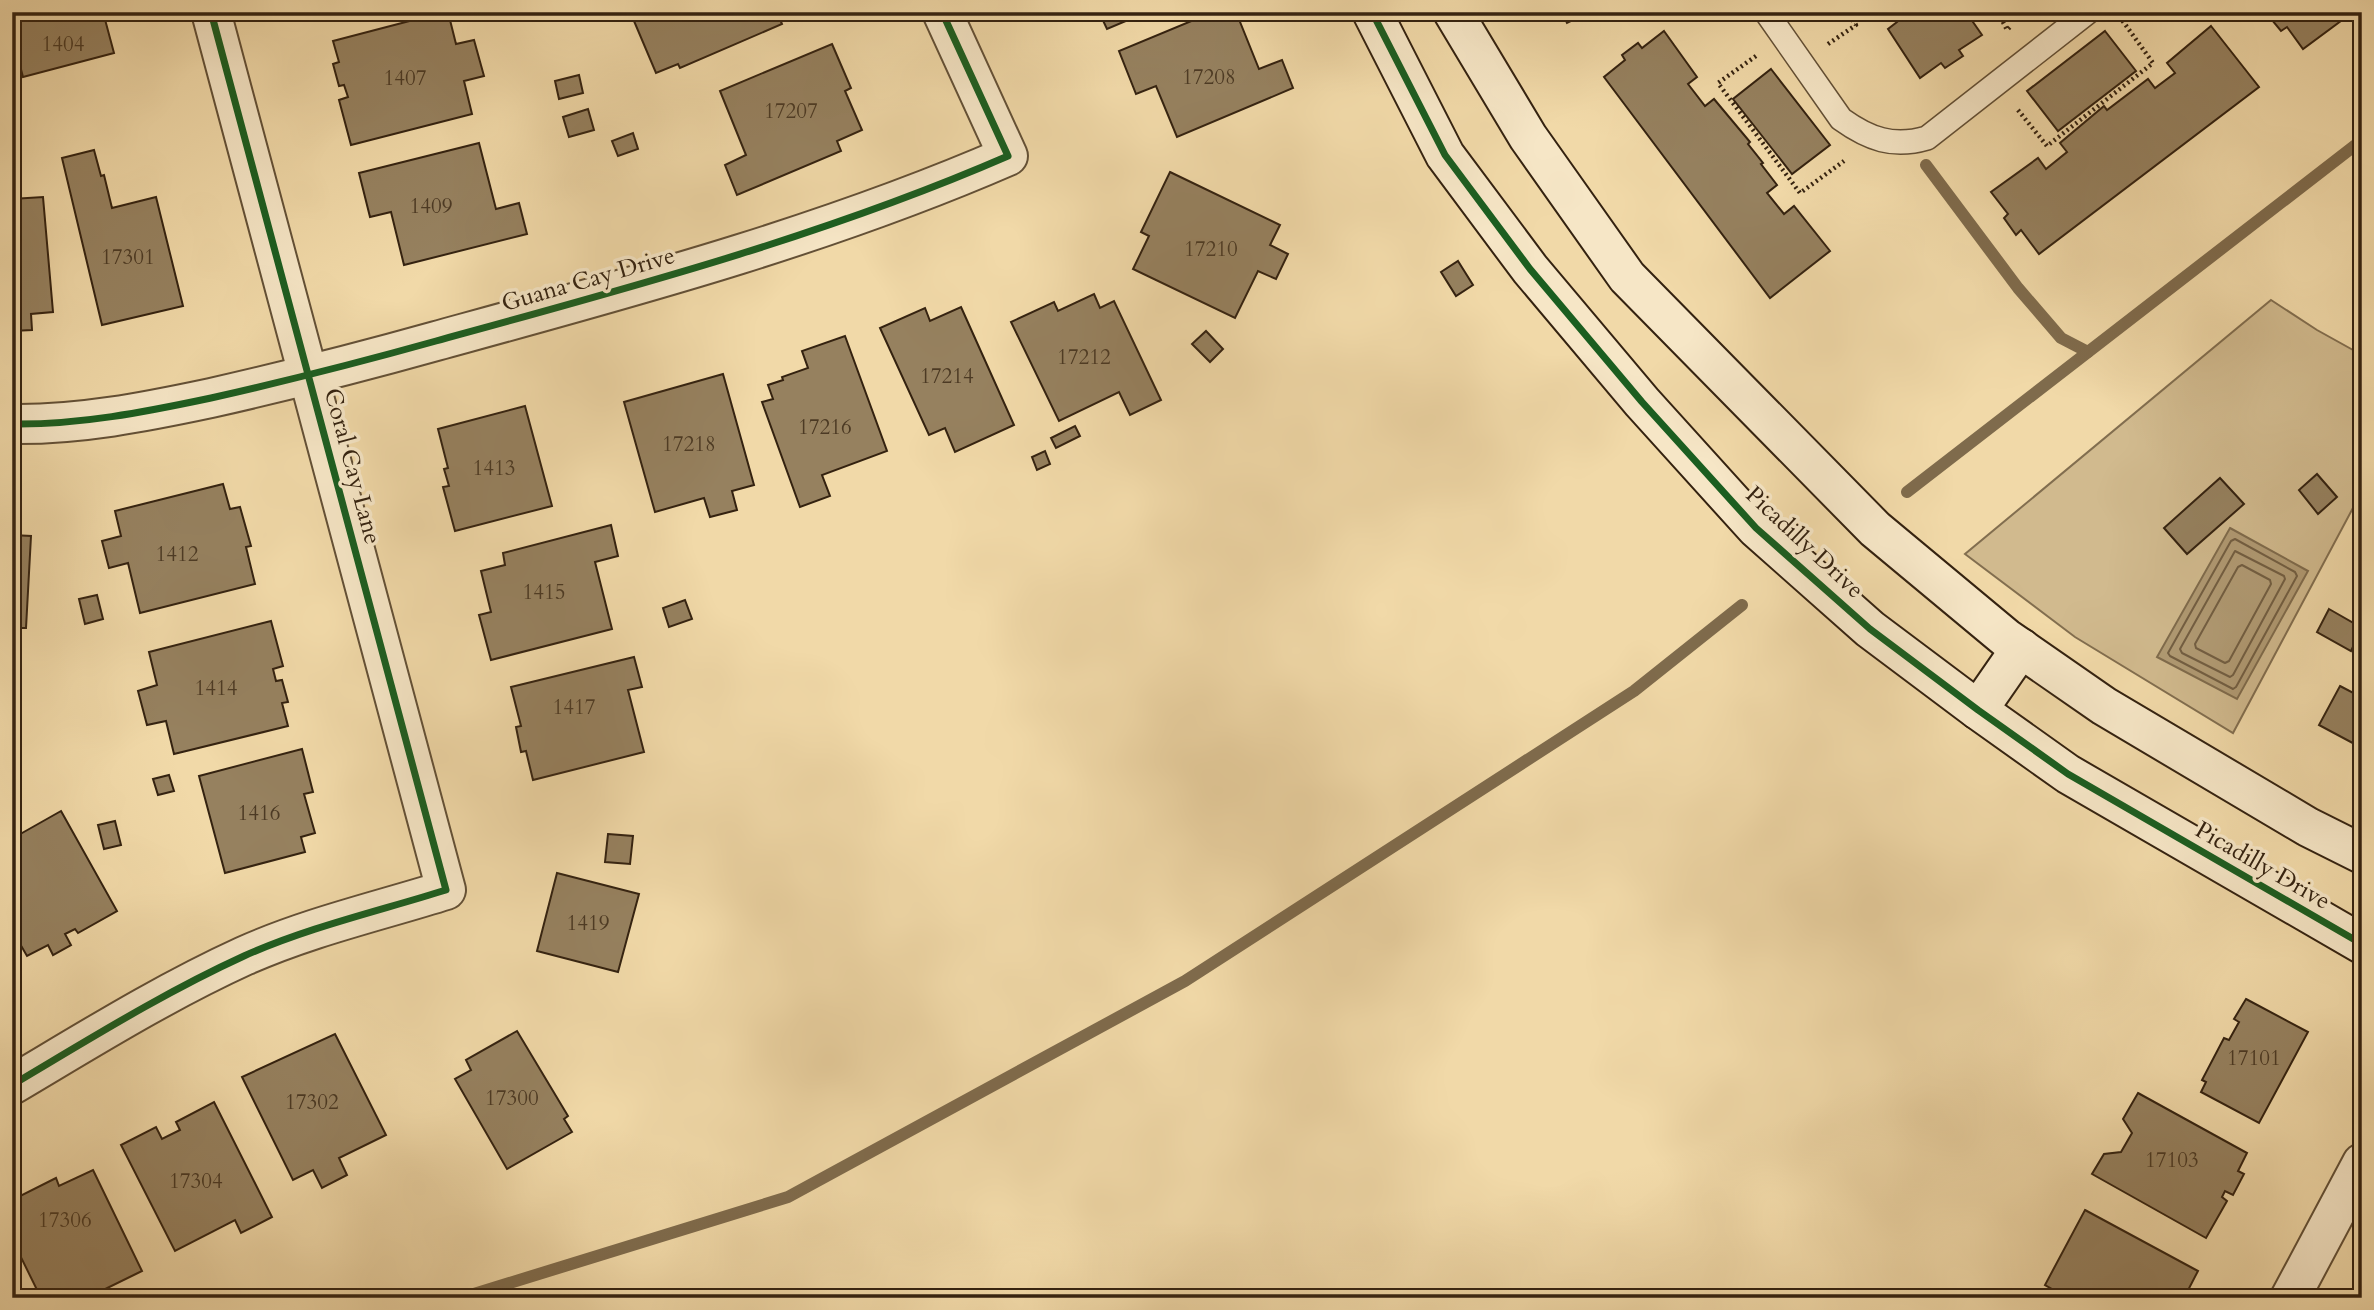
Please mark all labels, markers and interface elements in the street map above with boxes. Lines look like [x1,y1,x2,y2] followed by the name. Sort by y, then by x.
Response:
[41,30,85,59] house number: 1404
[1182,63,1236,92] house number: 17208
[383,64,427,93] house number: 1407
[764,97,818,126] house number: 17207
[409,192,453,221] house number: 1409
[1184,235,1238,264] house number: 17210
[498,239,679,320] street label: Guana Cay Drive
[101,243,155,272] house number: 17301
[1057,343,1111,372] house number: 17212
[920,362,974,391] house number: 17214
[316,384,389,548] street label: Coral Cay Lane
[798,413,852,442] house number: 17216
[662,430,716,459] house number: 17218
[472,454,516,483] house number: 1413
[1738,479,1871,606] street label: Picadilly Drive
[155,540,199,569] house number: 1412
[522,578,566,607] house number: 1415
[194,674,238,703] house number: 1414
[552,693,596,722] house number: 1417
[237,799,281,828] house number: 1416
[2189,813,2336,918] street label: Picadilly Drive
[566,909,610,938] house number: 1419
[2227,1044,2281,1073] house number: 17101
[485,1084,539,1113] house number: 17300
[285,1088,339,1117] house number: 17302
[2145,1146,2199,1175] house number: 17103
[169,1167,223,1196] house number: 17304
[38,1206,92,1235] house number: 17306

